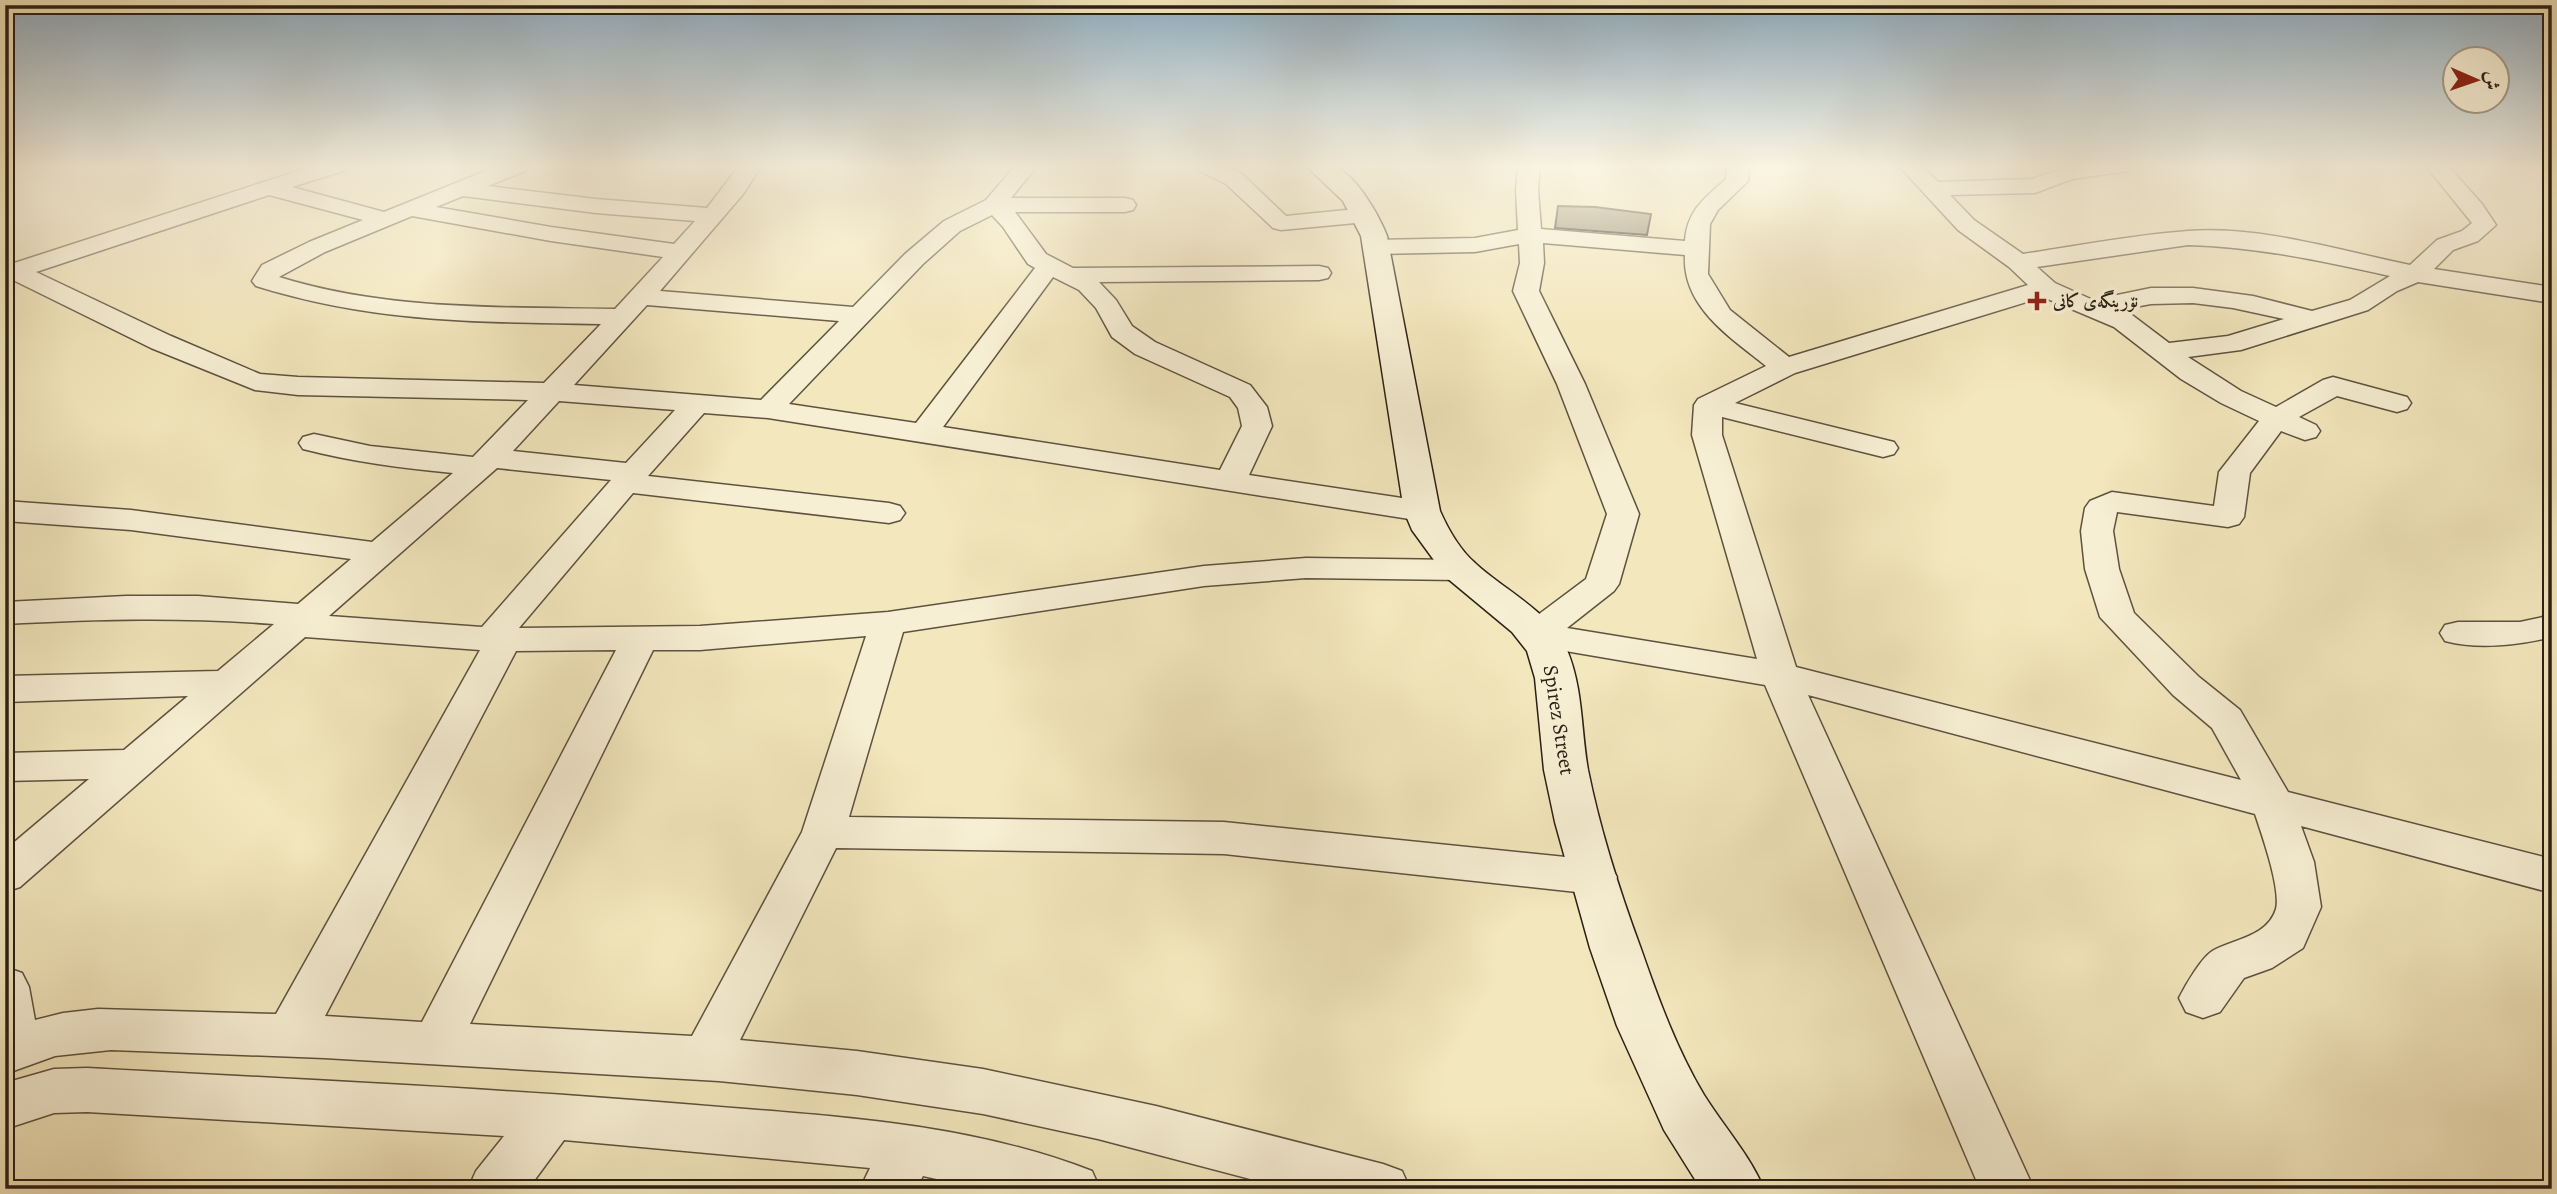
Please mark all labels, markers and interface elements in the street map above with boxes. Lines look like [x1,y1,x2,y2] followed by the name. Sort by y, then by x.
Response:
[2442,46,2512,116] north arrow
[2479,71,2505,90] text: ش
[2052,289,2138,313] place label: نۆرینگەی کانی
[2027,291,2047,311] marker: نۆرینگەی کانی
[1537,663,1582,777] street label: Spirez Street

